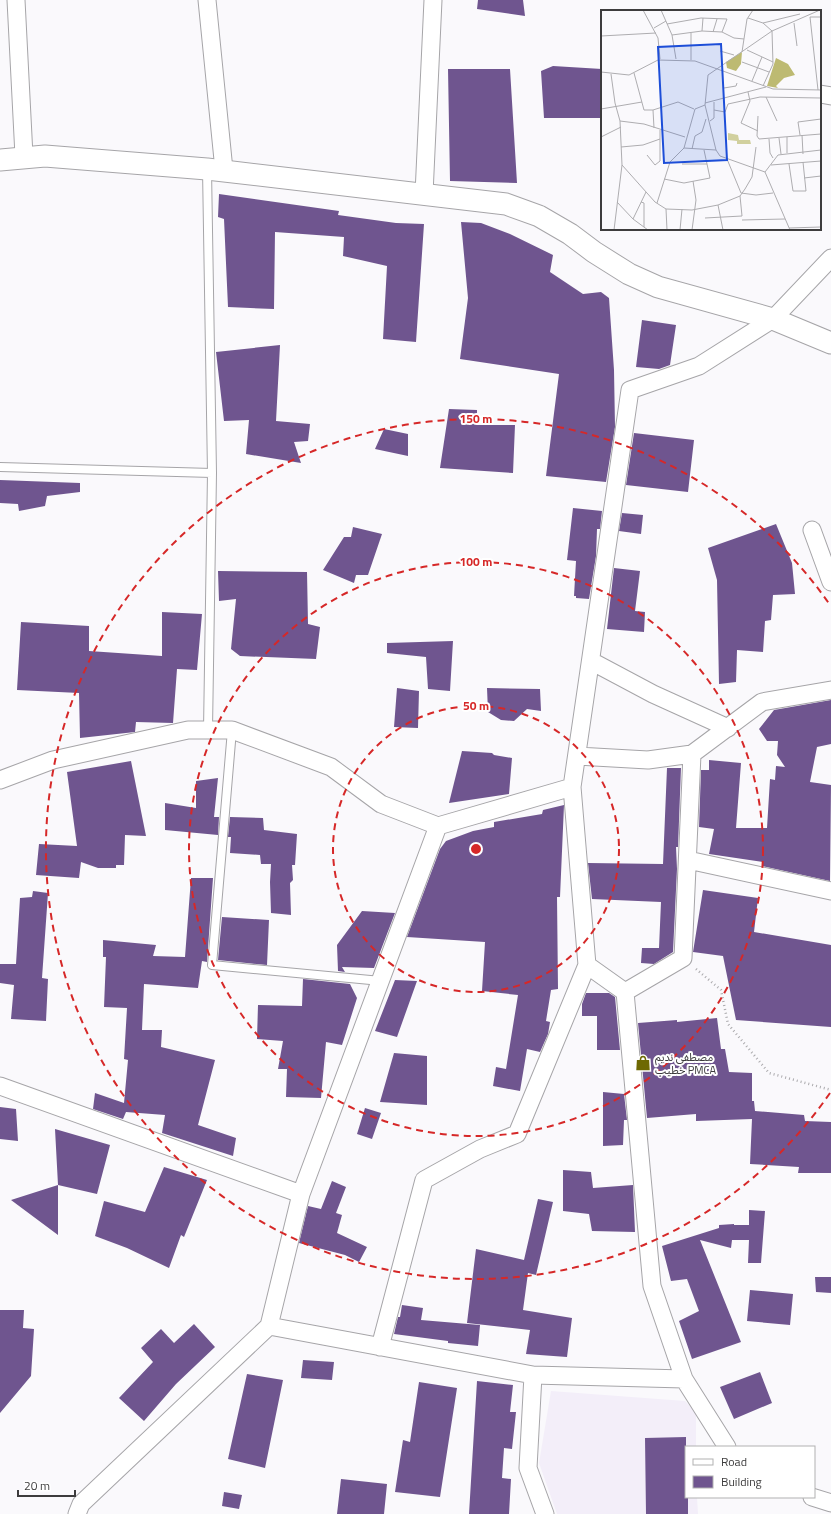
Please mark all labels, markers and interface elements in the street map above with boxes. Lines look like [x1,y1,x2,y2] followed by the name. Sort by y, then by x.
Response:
[601,10,821,230] inset map
[460,409,492,428] text: 150 m
[460,552,492,571] text: 100 m
[463,696,489,715] text: 50 m
[469,842,483,856] centre of rings
[655,1049,717,1078] place label: مصطفى نديم خطيب PMCA
[634,1054,652,1072] shop icon: مصطفى نديم خطيب PMCA
[685,1446,815,1498] legend
[721,1452,747,1471] text: Road
[18,1472,75,1498] scale bar
[721,1472,762,1491] text: Building
[24,1476,50,1495] text: 20 m

